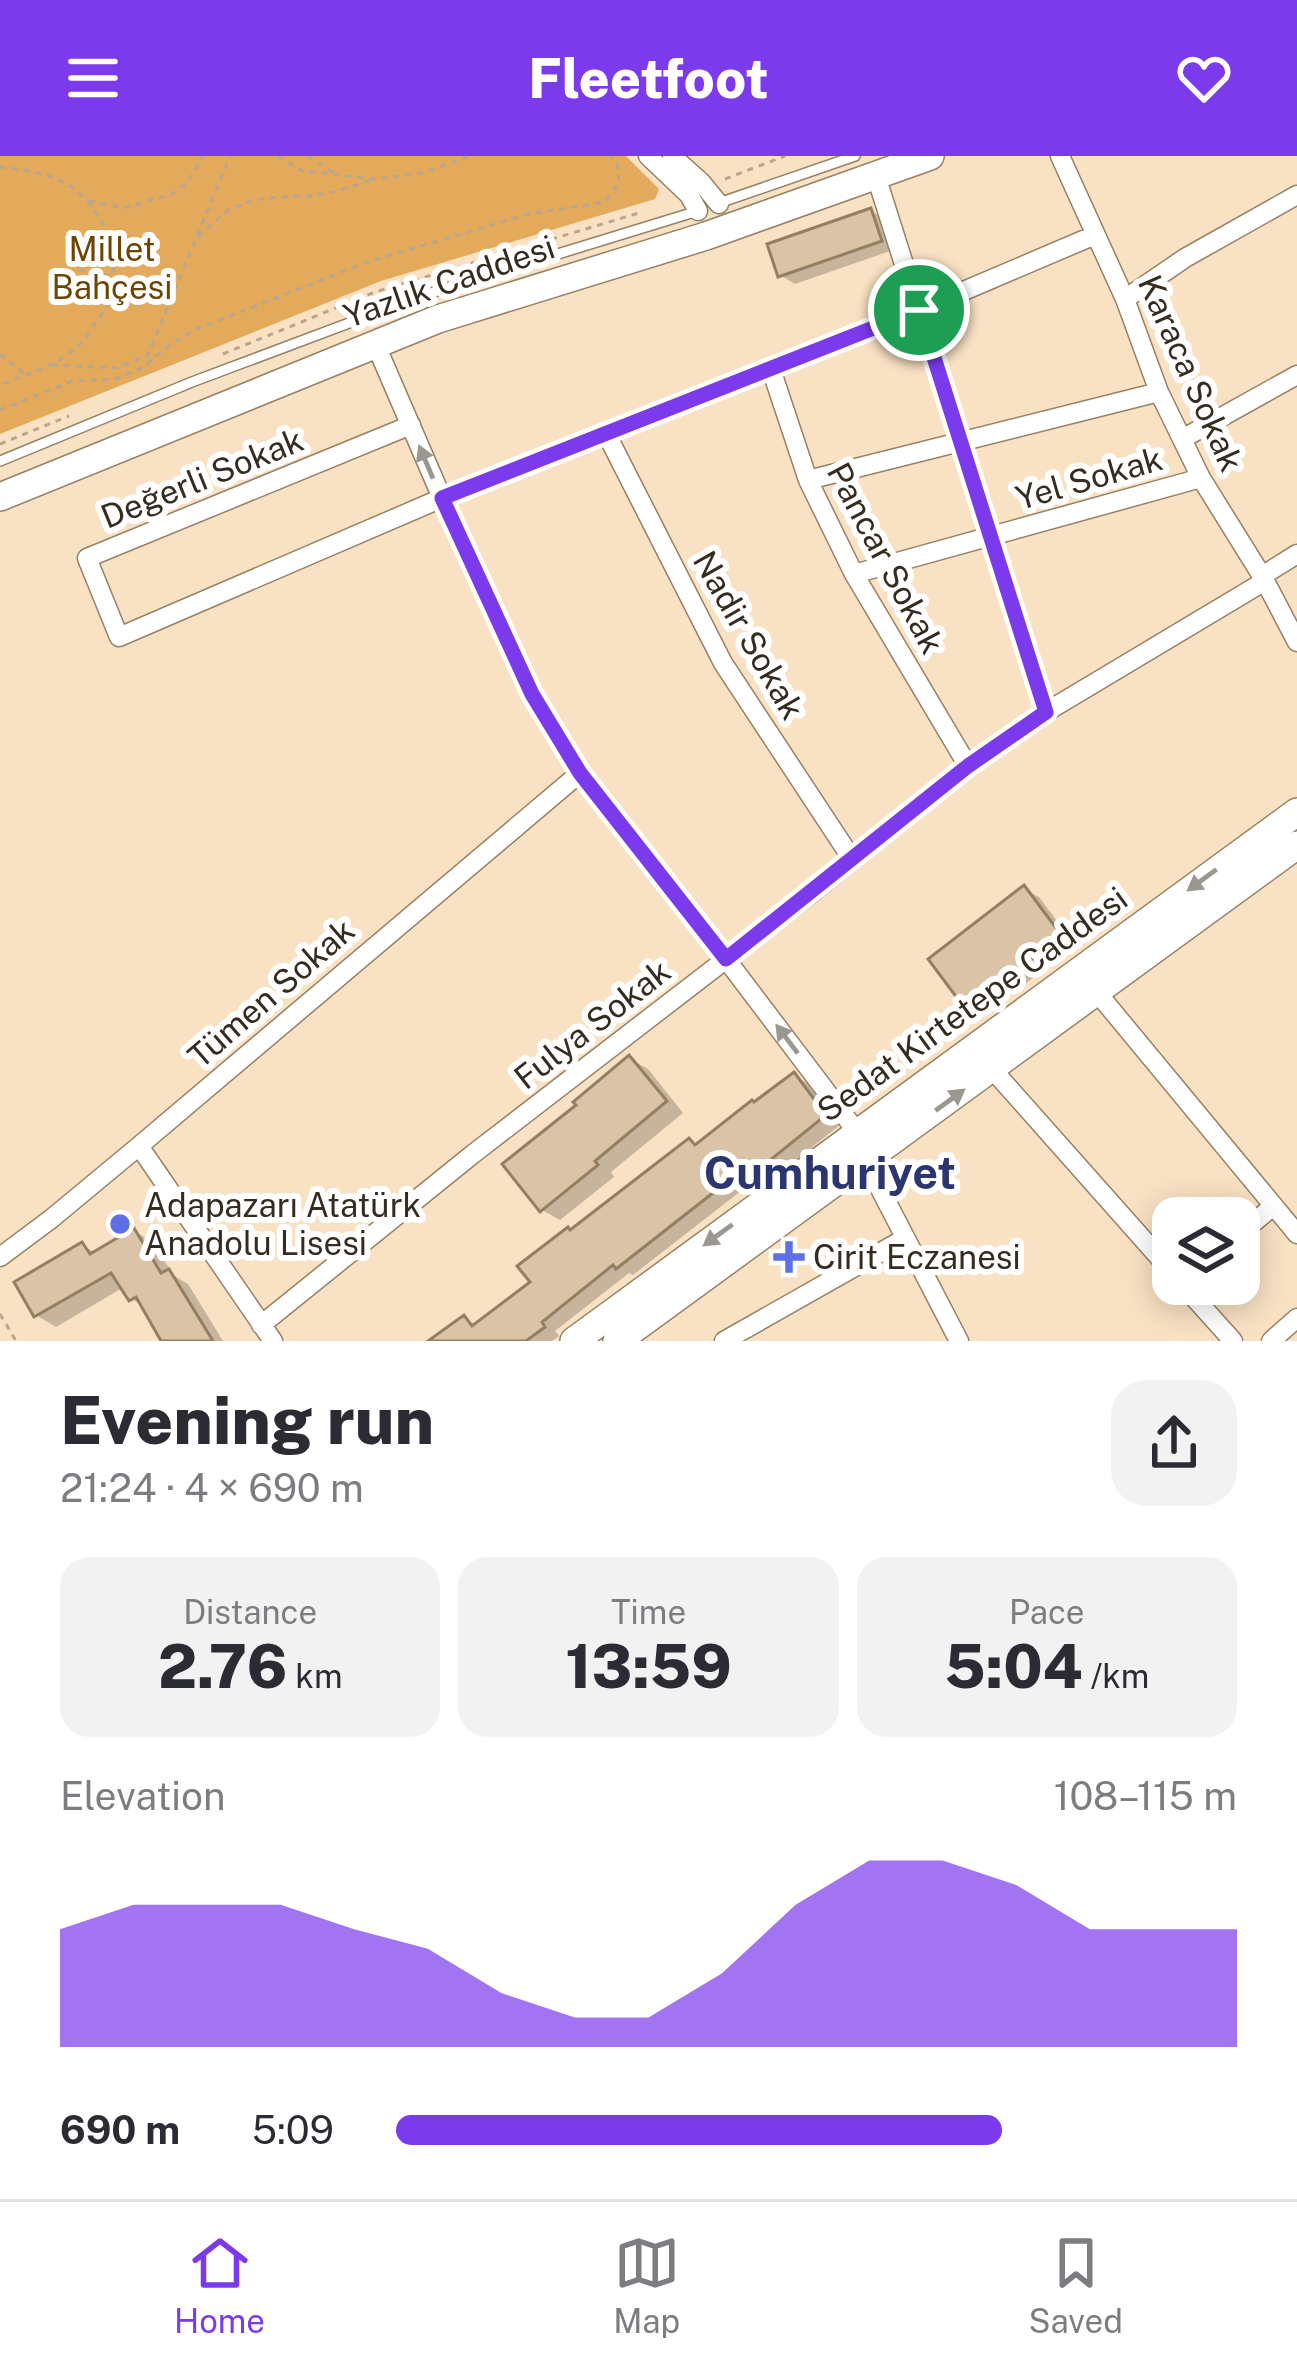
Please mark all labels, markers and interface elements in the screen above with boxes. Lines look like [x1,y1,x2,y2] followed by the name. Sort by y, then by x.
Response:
[60,45,126,111] icon: menu
[1171,45,1237,111] icon: heart
[528,47,769,110] text: Fleetfoot
[339,227,559,335] street label: Yazlık Caddesi
[52,230,172,306] park label: Millet Bahçesi
[868,259,970,361] pin
[1131,269,1251,477] street label: Karaca Sokak
[886,277,952,343] icon: arrive
[95,420,309,536] street label: Değerli Sokak
[1012,439,1166,517] street label: Yel Sokak
[416,445,436,480] one-way arrow
[820,456,952,660] street label: Pancar Sokak
[686,544,812,726] street label: Nadir Sokak
[1186,868,1218,892] one-way arrow
[810,879,1134,1129] street label: Sedat Kirtetepe Caddesi
[180,911,362,1075] street label: Tümen Sokak
[507,951,677,1097] street label: Fulya Sokak
[775,1023,799,1054] one-way arrow
[934,1089,966,1112] one-way arrow
[704,1146,956,1199] district label: Cumhuriyet
[144,1186,421,1262] place label: Adapazarı Atatürk Anadolu Lisesi
[1152,1197,1260,1305] map controls
[1152,1197,1260,1305] button: layers
[107,1211,133,1237] marker: Adapazarı Atatürk Anadolu Lisesi
[702,1222,734,1246] one-way arrow
[813,1238,1021,1276] place label: Cirit Eczanesi
[776,1244,802,1270] marker: Cirit Eczanesi
[1111,1380,1237,1506] button: share
[60,1381,434,1459] text: Evening run
[60,1465,364,1511] text: 21:24 · 4 × 690 m
[183,1593,317,1631] text: Distance
[611,1593,686,1631] text: Time
[1009,1593,1085,1631] text: Pace
[158,1631,287,1702] text: 2.76
[565,1631,732,1702] text: 13:59
[944,1631,1083,1702] text: 5:04
[287,1657,342,1695] text: km
[1083,1657,1149,1695] text: /km
[60,1773,226,1819] text: Elevation
[1054,1773,1237,1819] text: 108–115 m
[60,2107,180,2153] text: 690 m
[252,2107,334,2153] text: 5:09
[174,2230,265,2340] tab: Home
[613,2230,680,2340] tab: Map
[1028,2230,1123,2340] tab: Saved

